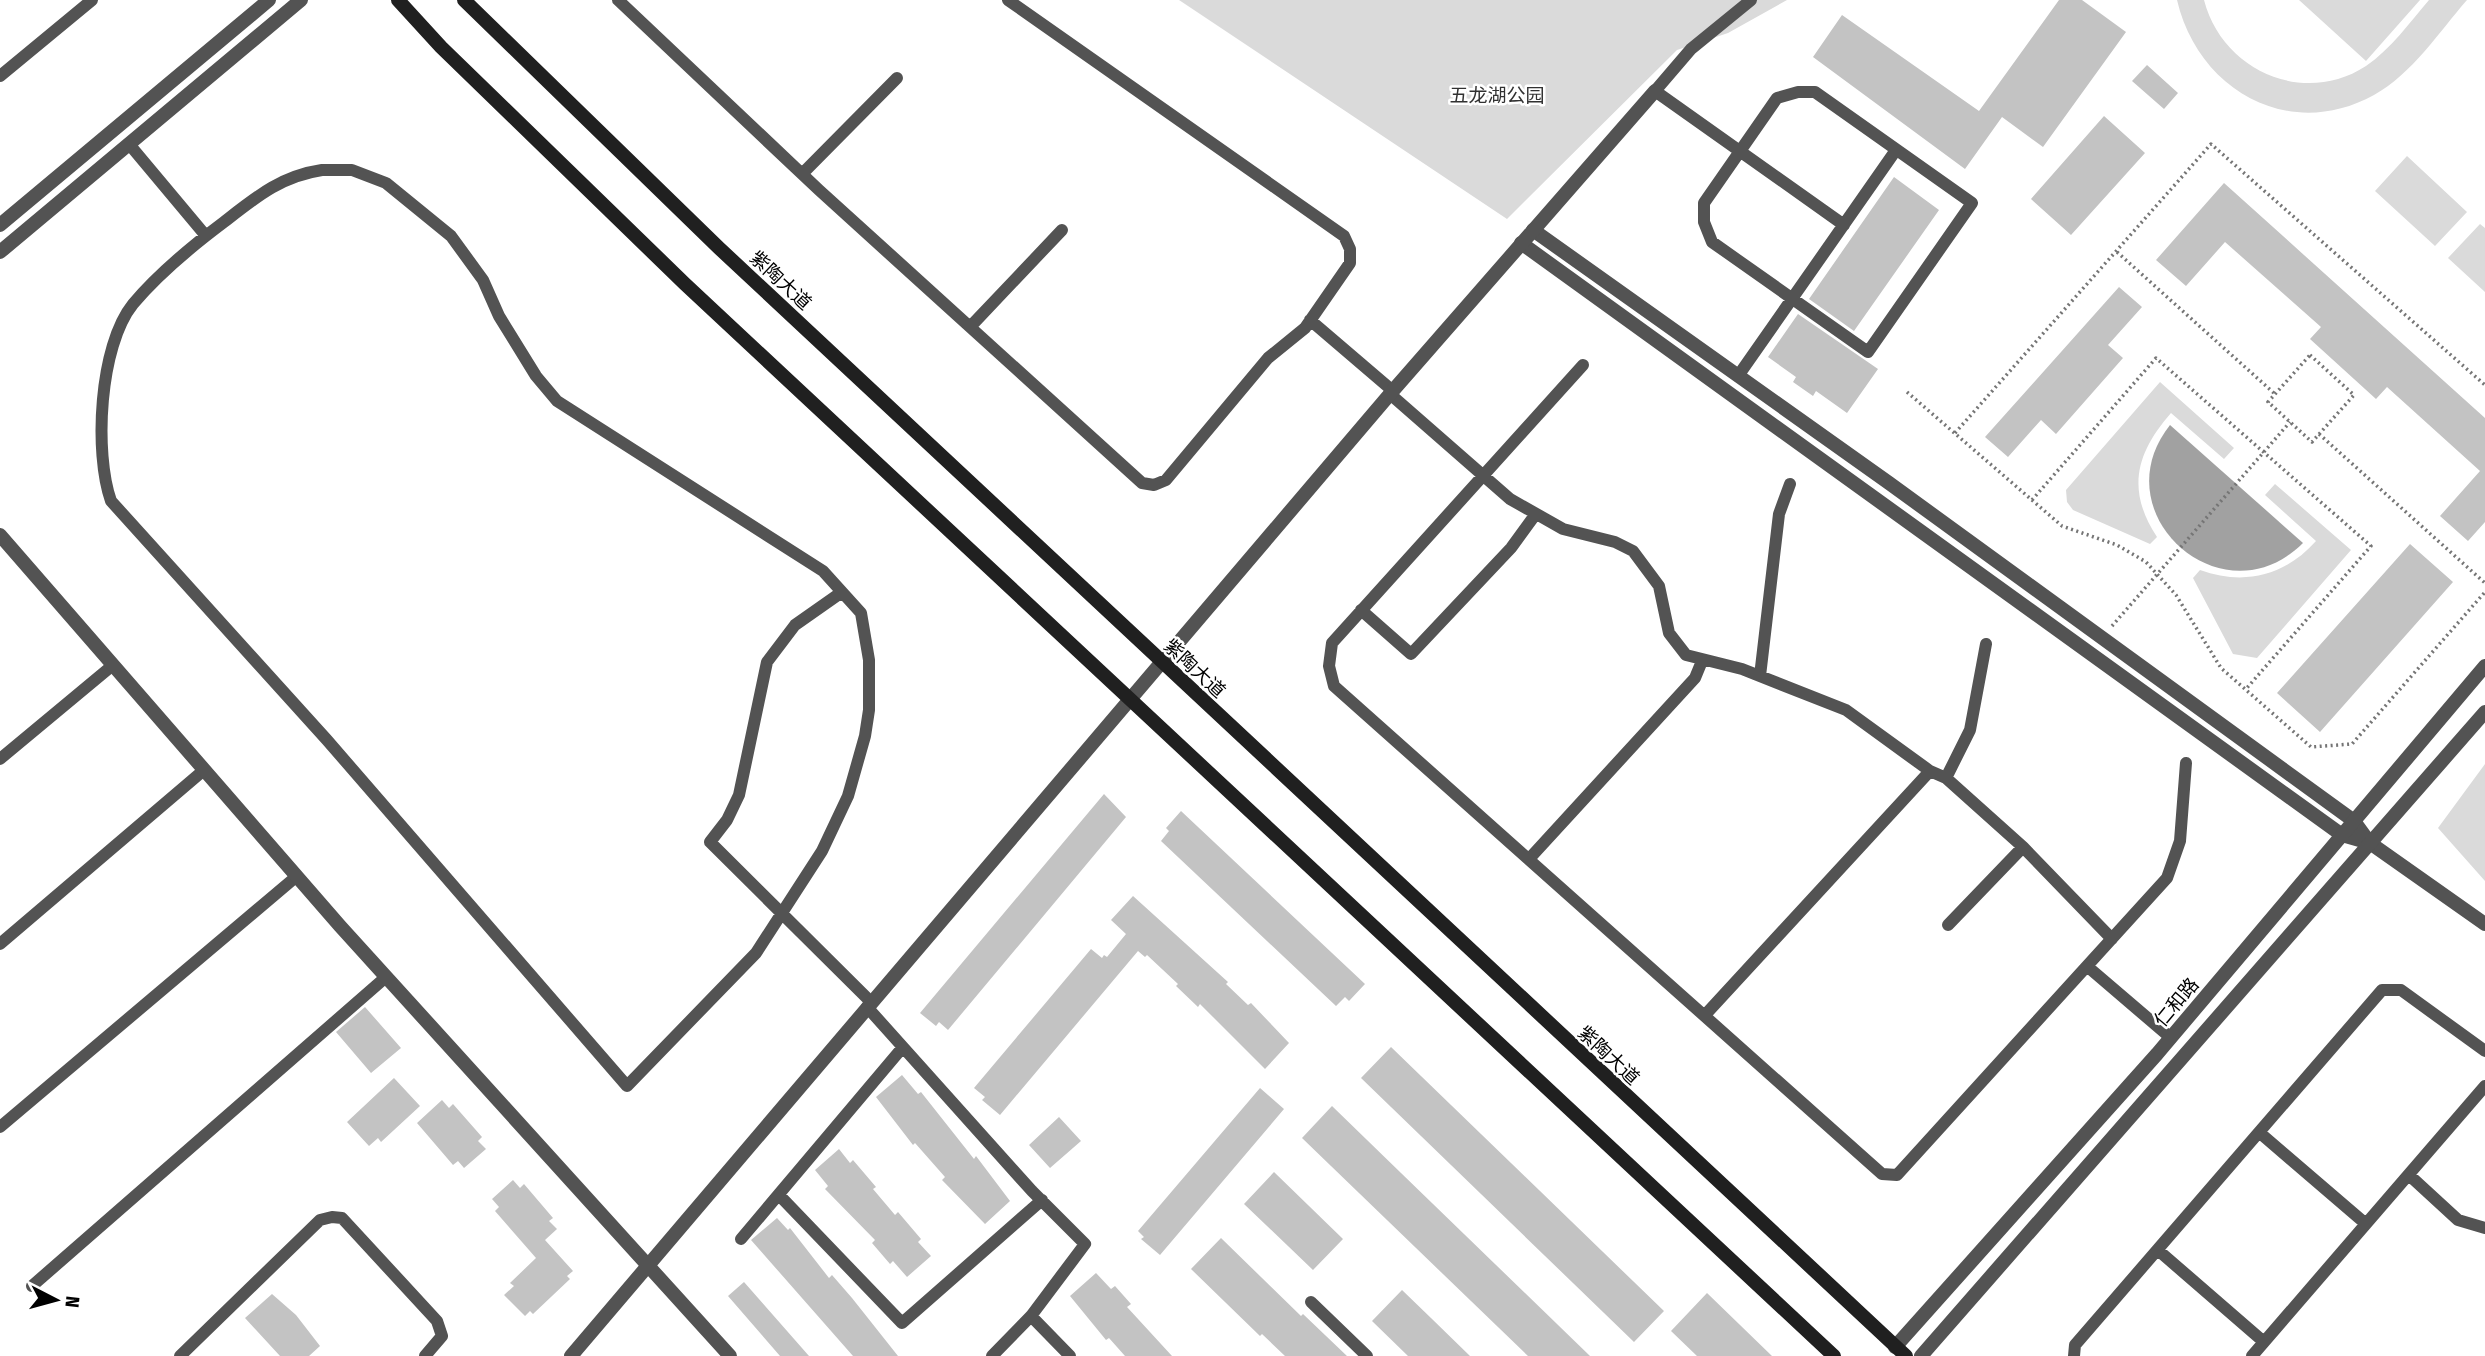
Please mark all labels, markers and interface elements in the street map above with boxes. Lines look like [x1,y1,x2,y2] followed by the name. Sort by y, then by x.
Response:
[1449,84,1545,107] park label: 五龙湖公园
[745,246,816,315] street label: 紫陶大道
[1159,634,1230,703] street label: 紫陶大道
[2149,973,2204,1032] street label: 仁和路
[1573,1021,1644,1090] street label: 紫陶大道
[21,1265,91,1335] north arrow
[60,1295,84,1309] text: N

